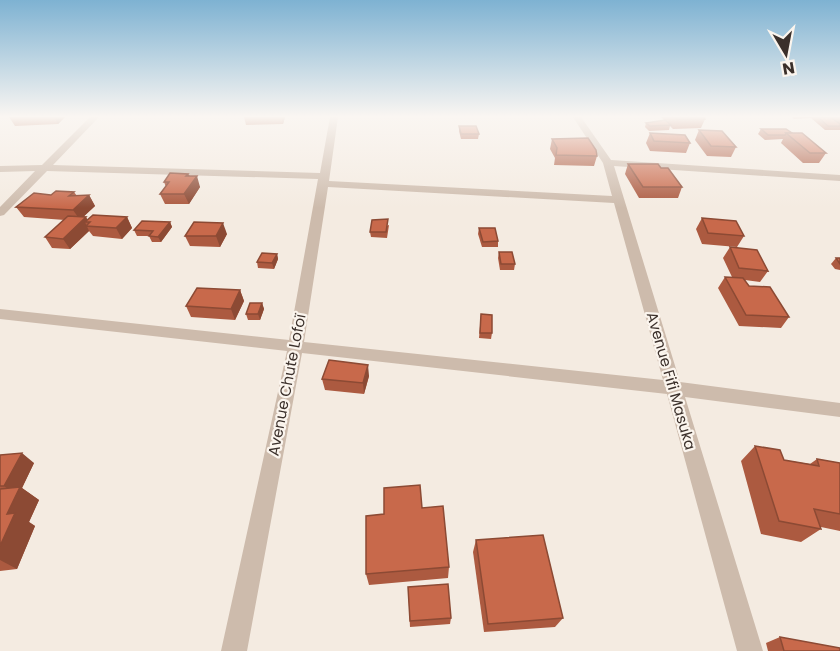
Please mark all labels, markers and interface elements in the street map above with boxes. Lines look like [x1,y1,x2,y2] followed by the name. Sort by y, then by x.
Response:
[756,24,816,84] north arrow
[781,56,796,81] text: N
[642,309,701,452] street label: Avenue Fifi Masuka
[262,312,311,458] street label: Avenue Chute Lofoï

